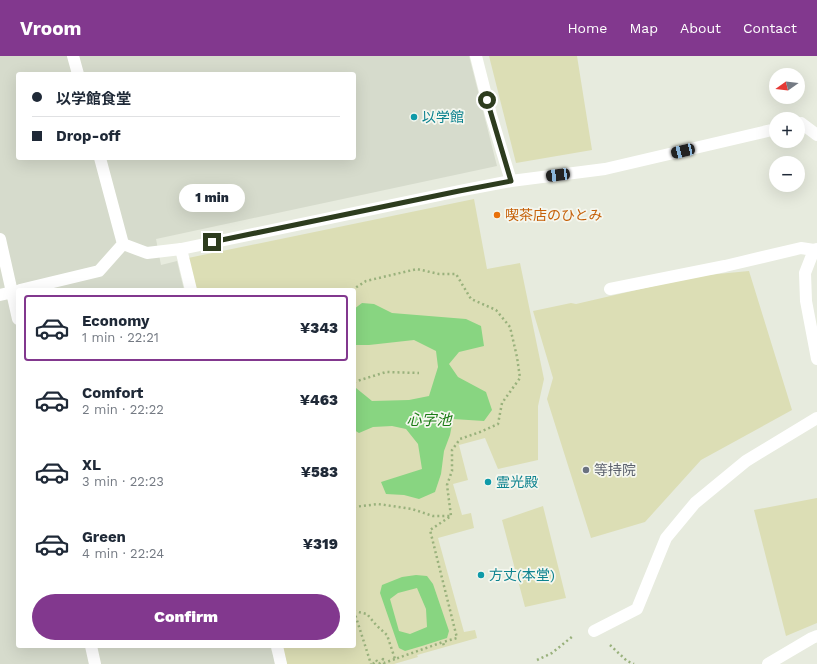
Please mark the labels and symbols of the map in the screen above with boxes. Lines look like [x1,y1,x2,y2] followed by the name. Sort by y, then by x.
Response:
[769,68,805,104] north arrow
[478,91,496,109] route start
[422,109,464,125] place label: 以学館
[409,112,419,122] marker: 以学館
[670,142,696,160] car
[545,168,571,182] car
[179,184,245,212] callout: 1 min
[505,207,603,223] place label: 喫茶店のひとみ
[492,210,502,220] marker: 喫茶店のひとみ
[203,233,221,251] route end
[406,411,453,429] water label: 心字池
[594,462,636,478] place label: 等持院
[581,465,591,475] marker: 等持院
[496,474,538,490] place label: 霊光殿
[483,477,493,487] marker: 霊光殿
[489,567,555,583] place label: 方丈(本堂)
[476,570,486,580] marker: 方丈(本堂)

